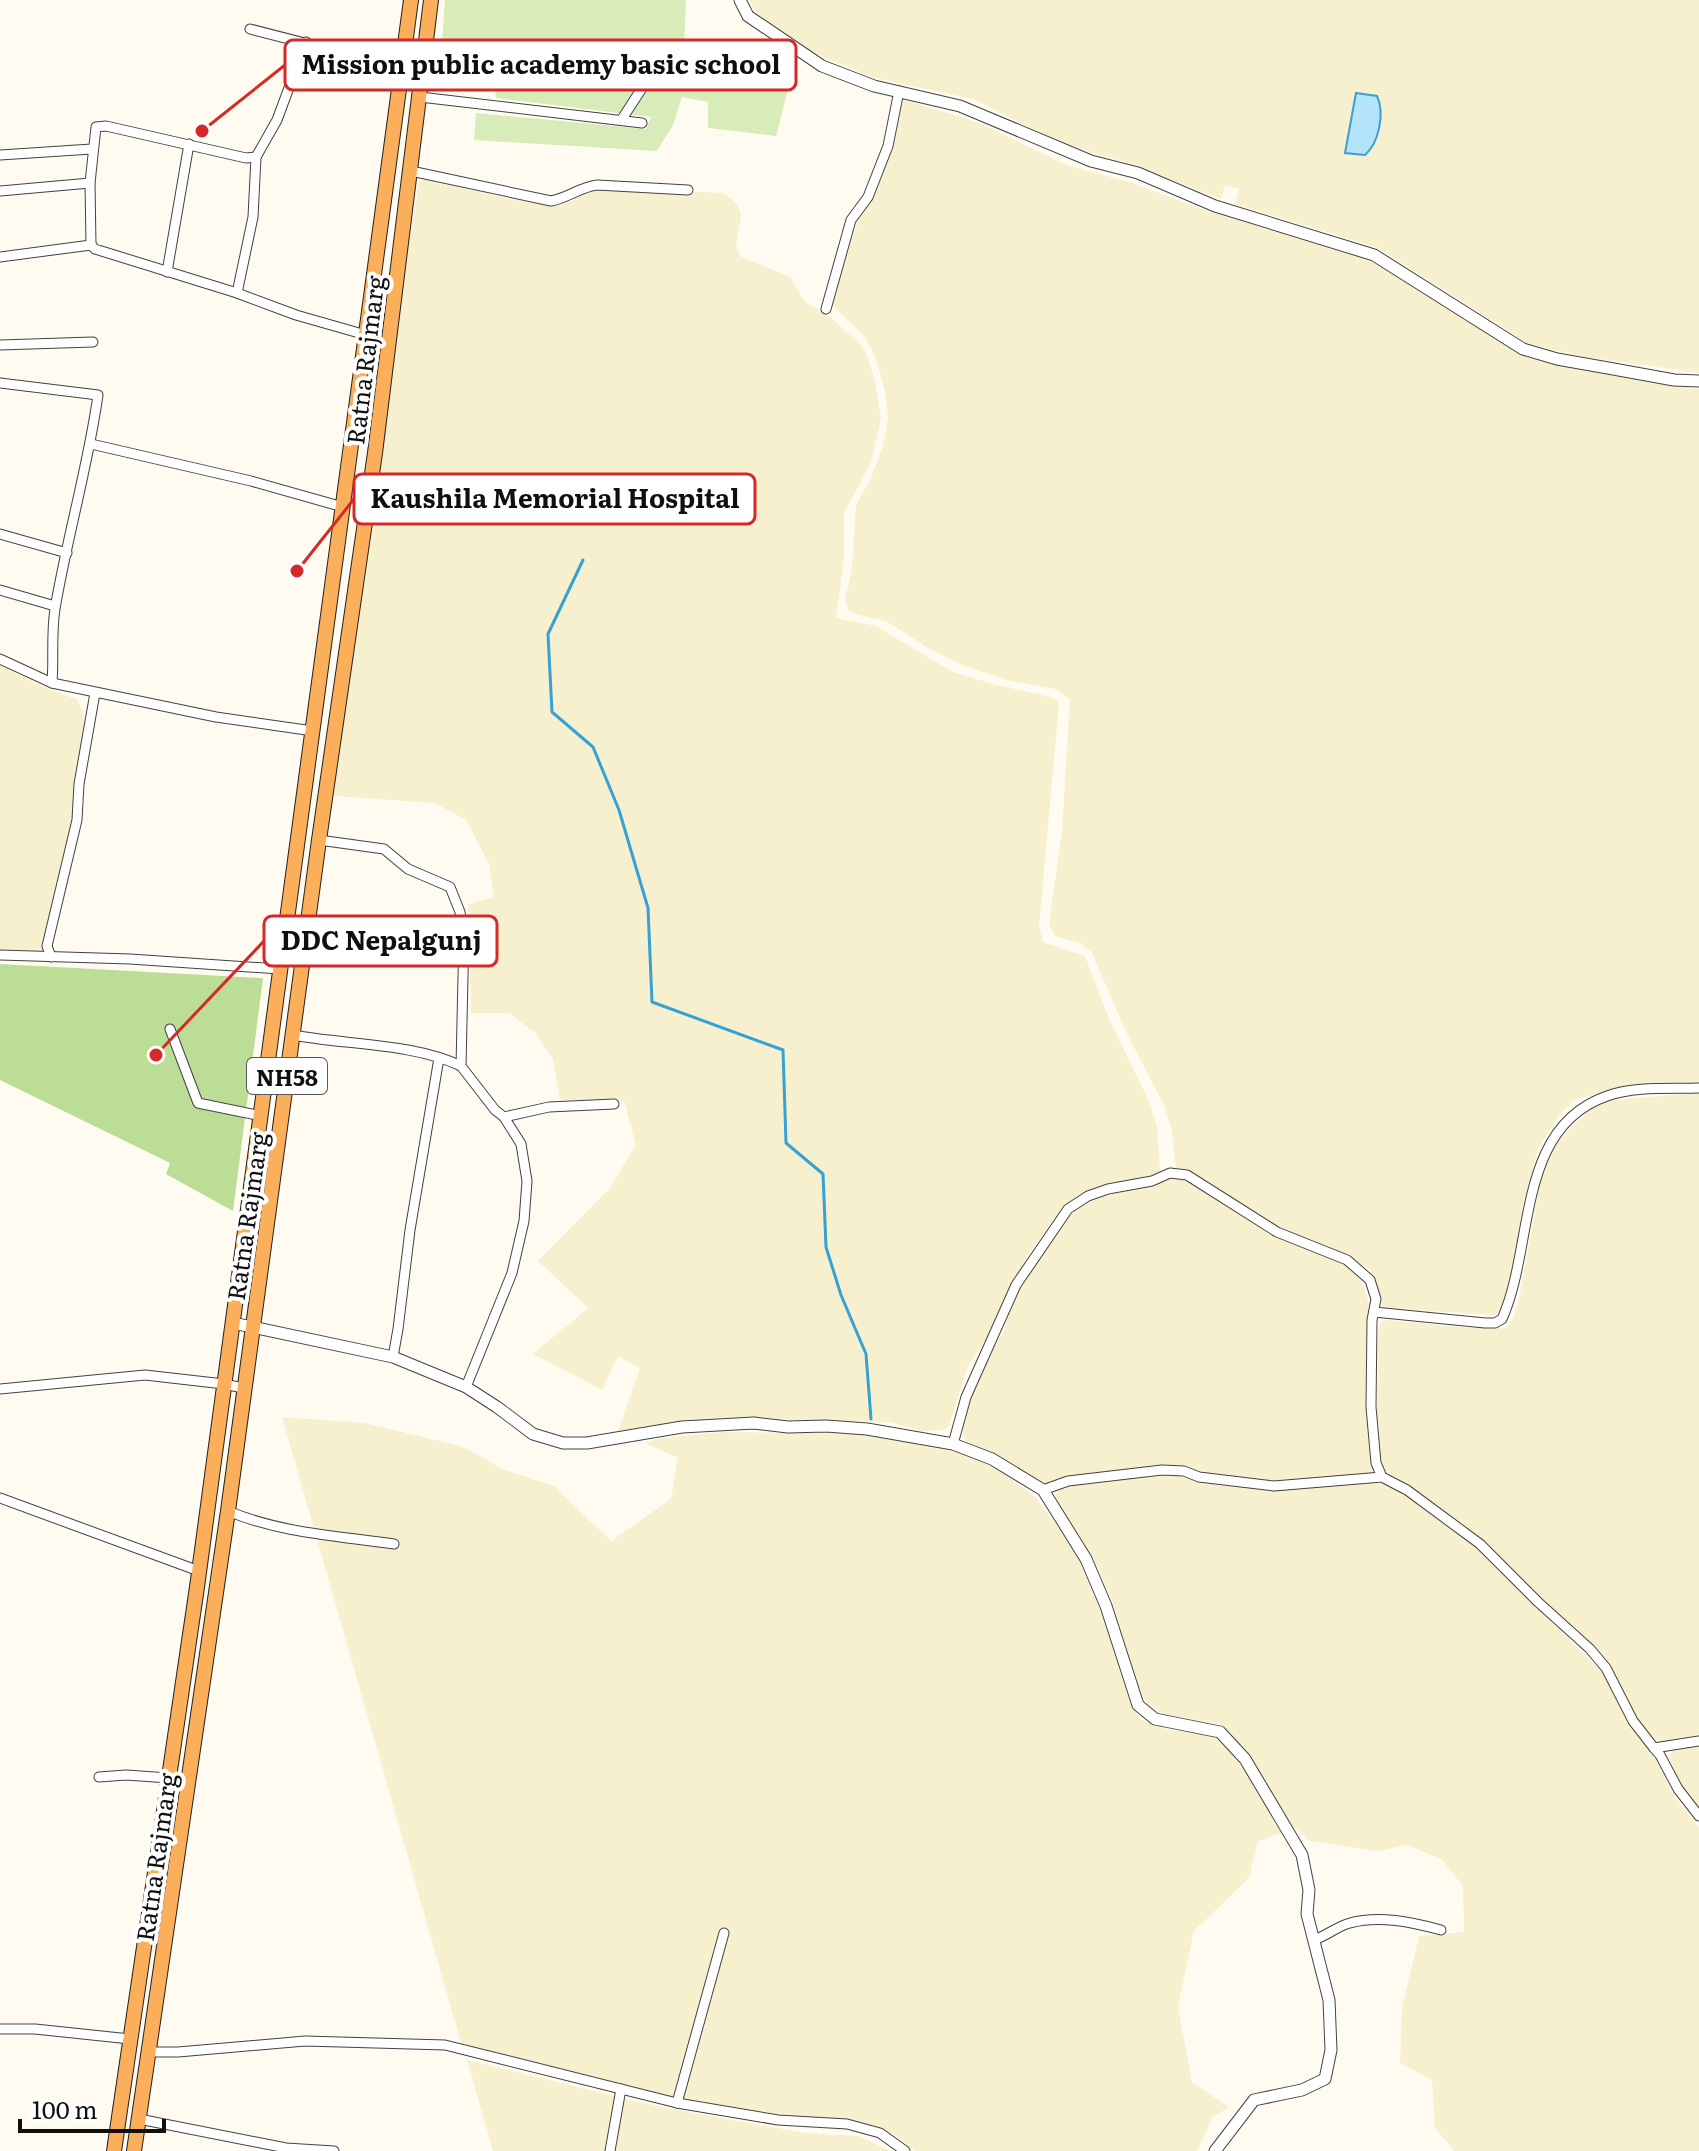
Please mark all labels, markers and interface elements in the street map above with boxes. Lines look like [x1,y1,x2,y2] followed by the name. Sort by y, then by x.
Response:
[285,40,796,90] callout: Mission public academy basic school
[301,43,781,82] text: Mission public academy basic school
[336,273,392,446] street label: Ratna Rajmarg
[354,474,755,524] callout: Kaushila Memorial Hospital
[370,477,740,516] text: Kaushila Memorial Hospital
[264,916,497,966] callout: DDC Nepalgunj
[281,919,481,958] text: DDC Nepalgunj
[247,1058,327,1094] road number: NH58
[217,1129,275,1303] street label: Ratna Rajmarg
[126,1770,184,1944] street label: Ratna Rajmarg
[20,2083,164,2133] scale bar
[32,2091,98,2126] text: 100 m

